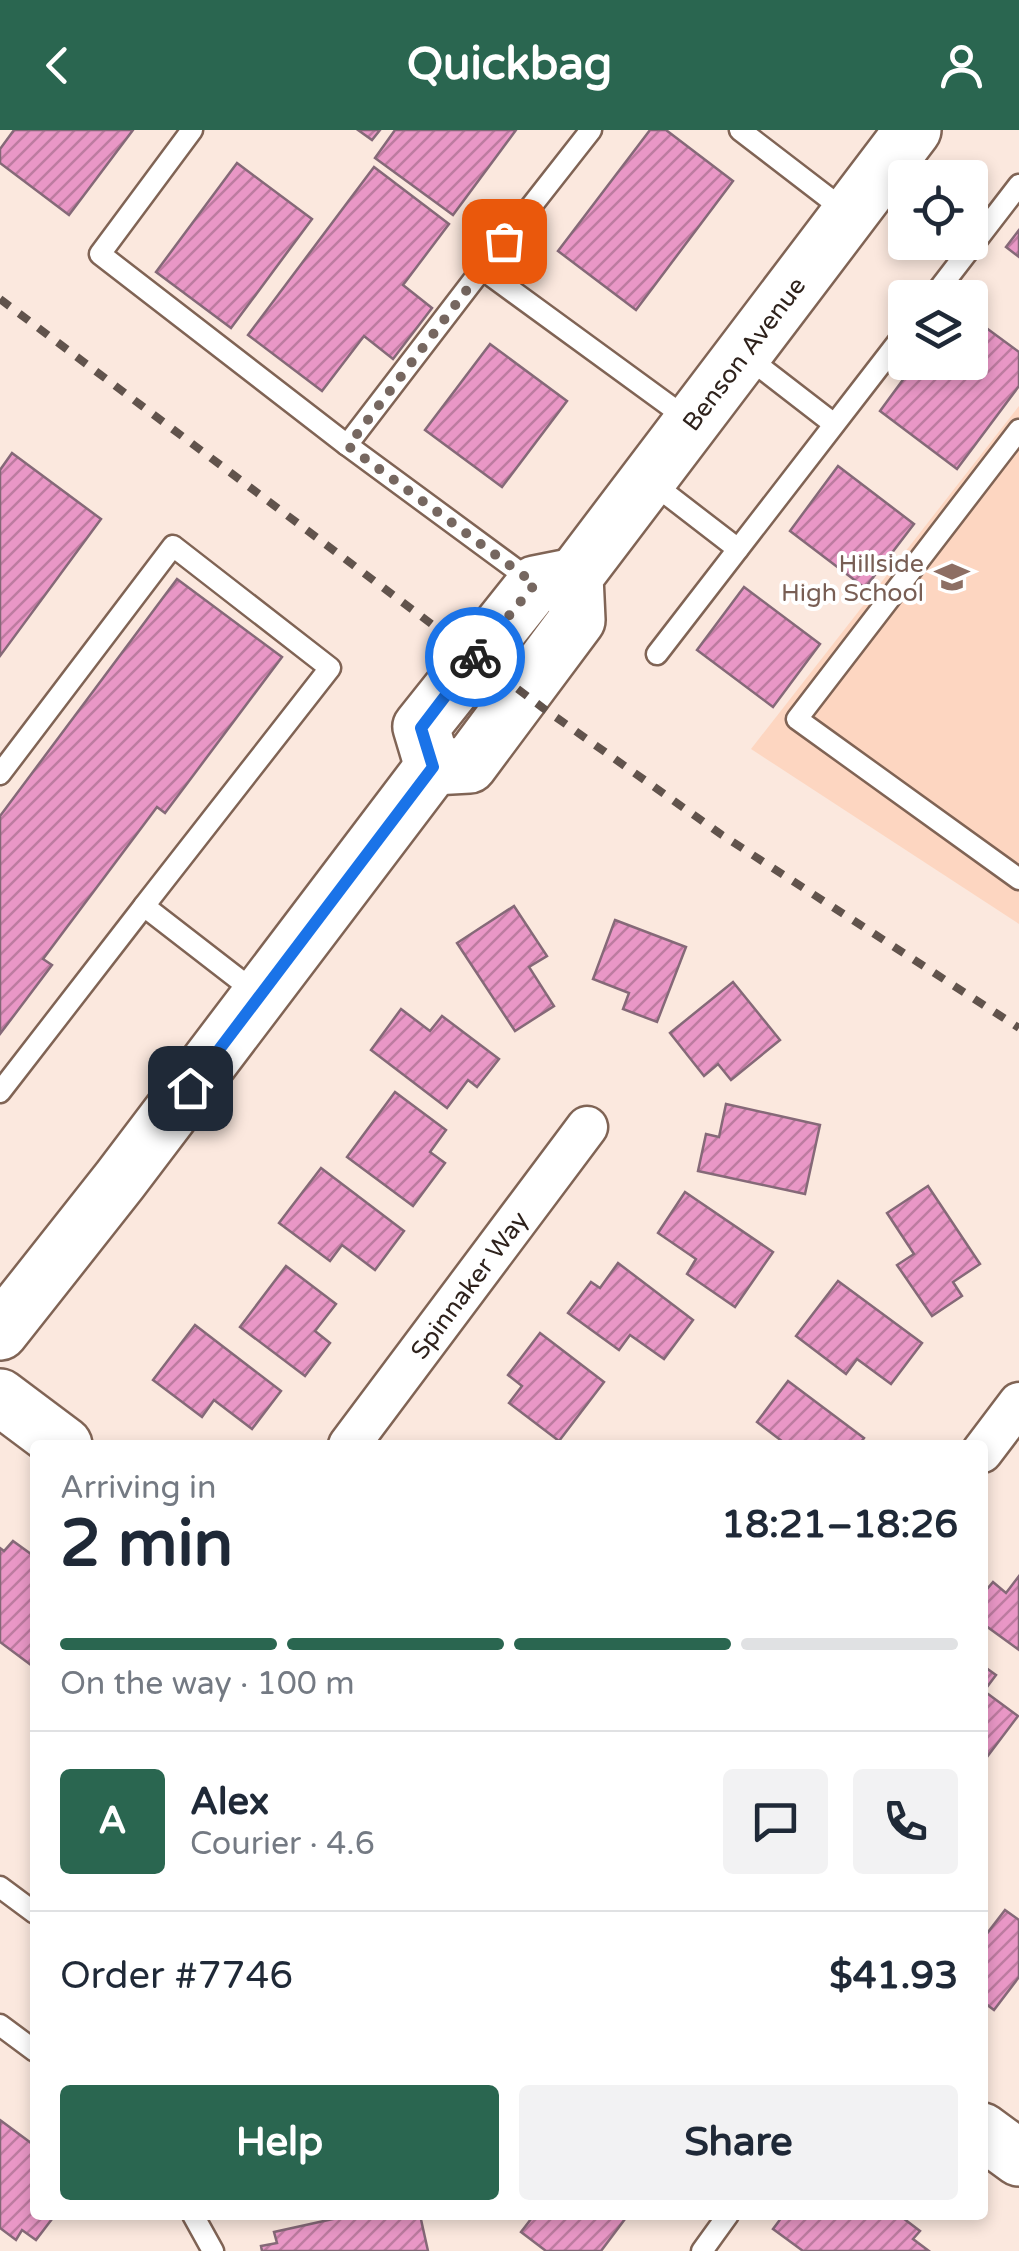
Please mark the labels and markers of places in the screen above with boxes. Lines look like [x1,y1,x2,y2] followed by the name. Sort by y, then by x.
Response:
[462,199,547,284] pin
[781,549,924,608] place label: Hillside High School
[933,558,971,596] school or university icon: Hillside High School
[148,1046,233,1131] pin

